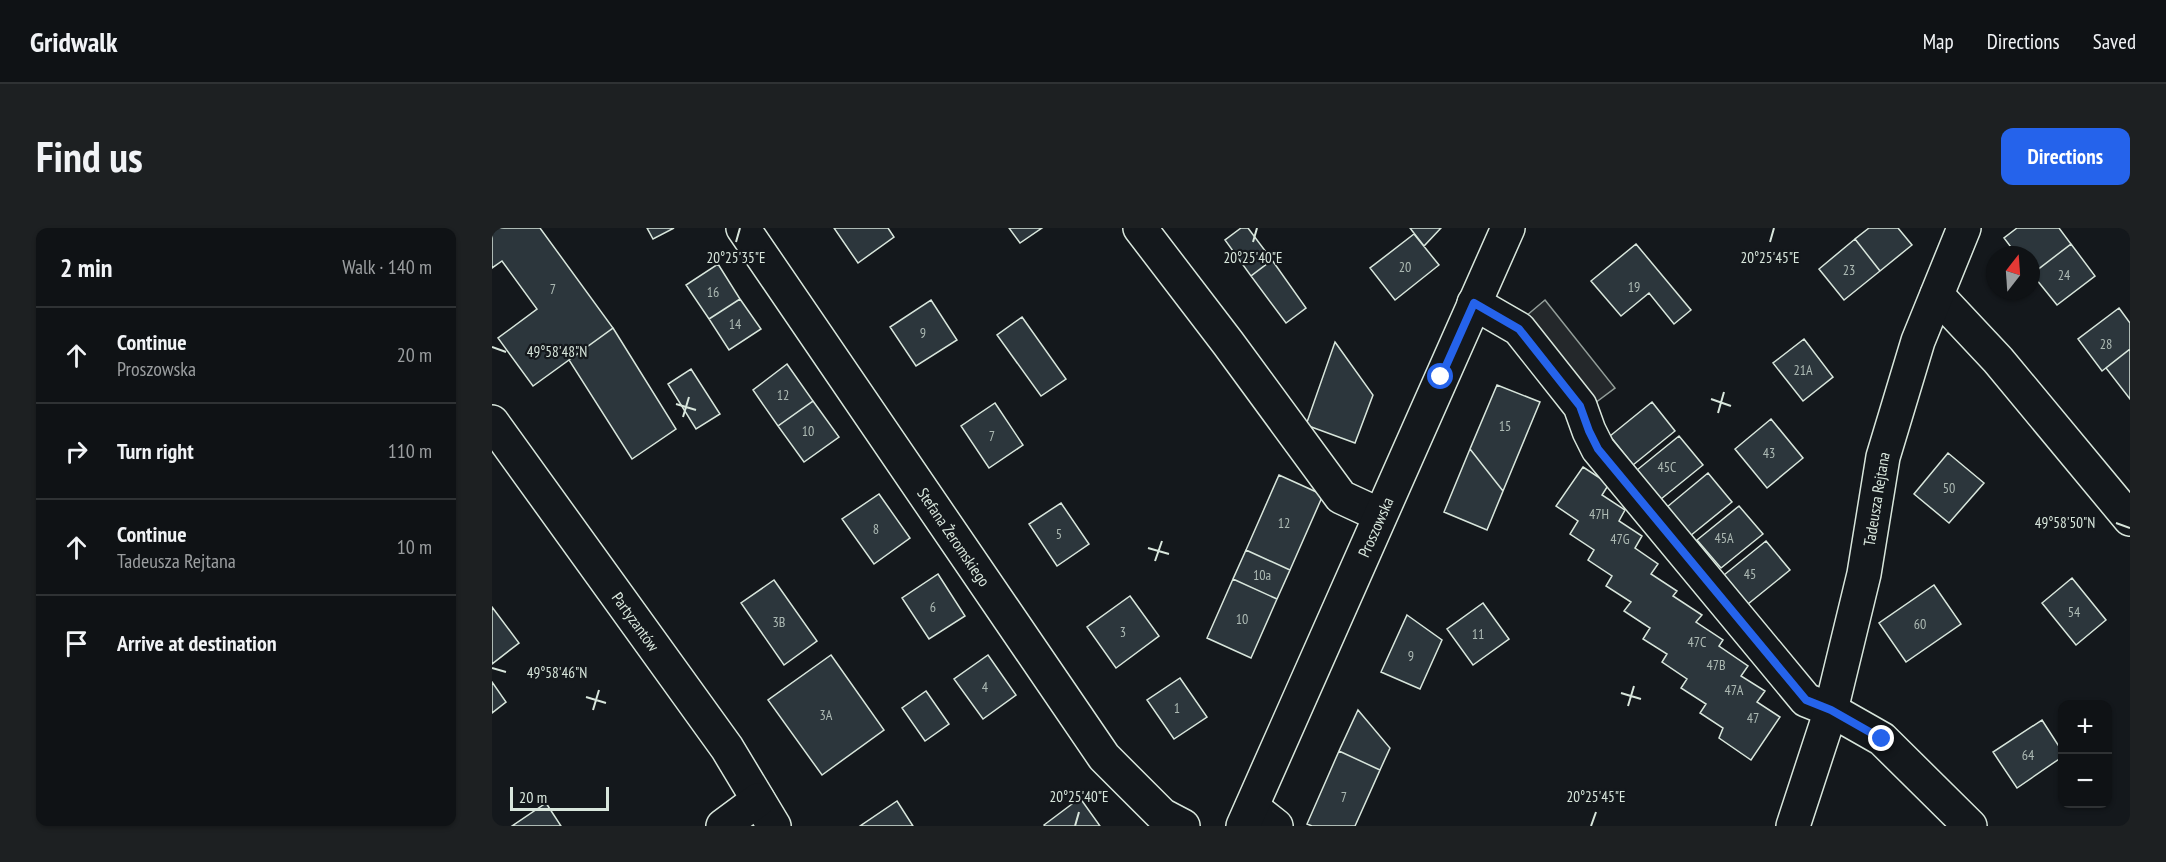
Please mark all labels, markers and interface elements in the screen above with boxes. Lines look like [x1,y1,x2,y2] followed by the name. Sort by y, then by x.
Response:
[30,23,118,60] text: Gridwalk
[1923,28,1954,55] text: Map
[1987,28,2060,55] text: Directions
[2093,28,2136,55] text: Saved
[2001,128,2130,185] button: Directions
[36,129,143,184] text: Find us
[1986,246,2040,300] north arrow
[706,248,766,267] text: 20°25'35"E
[1223,248,1283,267] text: 20°25'40"E
[1740,248,1800,267] text: 20°25'45"E
[60,251,113,284] text: 2 min
[342,254,432,280] text: Walk · 140 m
[1399,258,1411,276] house number: 20
[1843,261,1855,279] house number: 23
[2058,266,2071,284] house number: 24
[1628,278,1640,296] house number: 19
[550,280,556,298] house number: 7
[707,283,719,301] house number: 16
[729,315,742,333] house number: 14
[920,324,926,342] house number: 9
[117,328,187,356] text: Continue
[2100,335,2112,353] house number: 28
[60,339,93,372] icon: ahead
[397,342,432,368] text: 20 m
[527,342,587,361] text: 49°58'48"N
[117,356,196,382] text: Proszowska
[1793,361,1813,379] house number: 21A
[1427,363,1453,389] route start
[777,386,789,404] house number: 12
[1499,417,1511,435] house number: 15
[802,422,814,440] house number: 10
[989,427,995,445] house number: 7
[60,435,93,468] icon: right
[117,437,194,465] text: Turn right
[388,438,432,464] text: 110 m
[1763,444,1775,462] house number: 43
[1859,449,1894,548] street label: Tadeusza Rejtana
[1657,458,1677,476] house number: 45C
[1943,479,1955,497] house number: 50
[913,484,995,590] street label: Stefana Żeromskiego
[1353,494,1397,560] street label: Proszowska
[1589,505,1609,523] house number: 47H
[2035,513,2095,532] text: 49°58'50"N
[1278,514,1290,532] house number: 12
[117,520,187,548] text: Continue
[873,520,879,538] house number: 8
[1056,525,1062,543] house number: 5
[1714,529,1734,547] house number: 45A
[1610,530,1630,548] house number: 47G
[60,531,93,564] icon: ahead
[397,534,432,560] text: 10 m
[117,548,236,574] text: Tadeusza Rejtana
[1744,565,1756,583] house number: 45
[1253,566,1271,584] house number: 10a
[608,588,664,655] street label: Partyzantów
[930,598,936,616] house number: 6
[2068,603,2081,621] house number: 54
[1236,610,1248,628] house number: 10
[773,613,785,631] house number: 3B
[1914,615,1926,633] house number: 60
[1120,623,1126,641] house number: 3
[1472,625,1484,643] house number: 11
[60,627,93,660] icon: arrive
[117,629,277,657] text: Arrive at destination
[1688,633,1707,651] house number: 47C
[1408,647,1414,665] house number: 9
[1706,656,1726,674] house number: 47B
[527,663,587,682] text: 49°58'46"N
[982,678,989,696] house number: 4
[1725,681,1744,699] house number: 47A
[1174,699,1180,717] house number: 1
[2058,700,2112,808] map controls
[2058,700,2112,754] button: +
[820,706,833,724] house number: 3A
[1747,709,1759,727] house number: 47
[1868,725,1894,751] route end
[2022,746,2035,764] house number: 64
[2058,754,2112,808] button: −
[510,784,609,812] scale bar
[519,787,547,807] text: 20 m
[1049,787,1109,806] text: 20°25'40"E
[1566,787,1626,806] text: 20°25'45"E
[1341,788,1347,806] house number: 7

